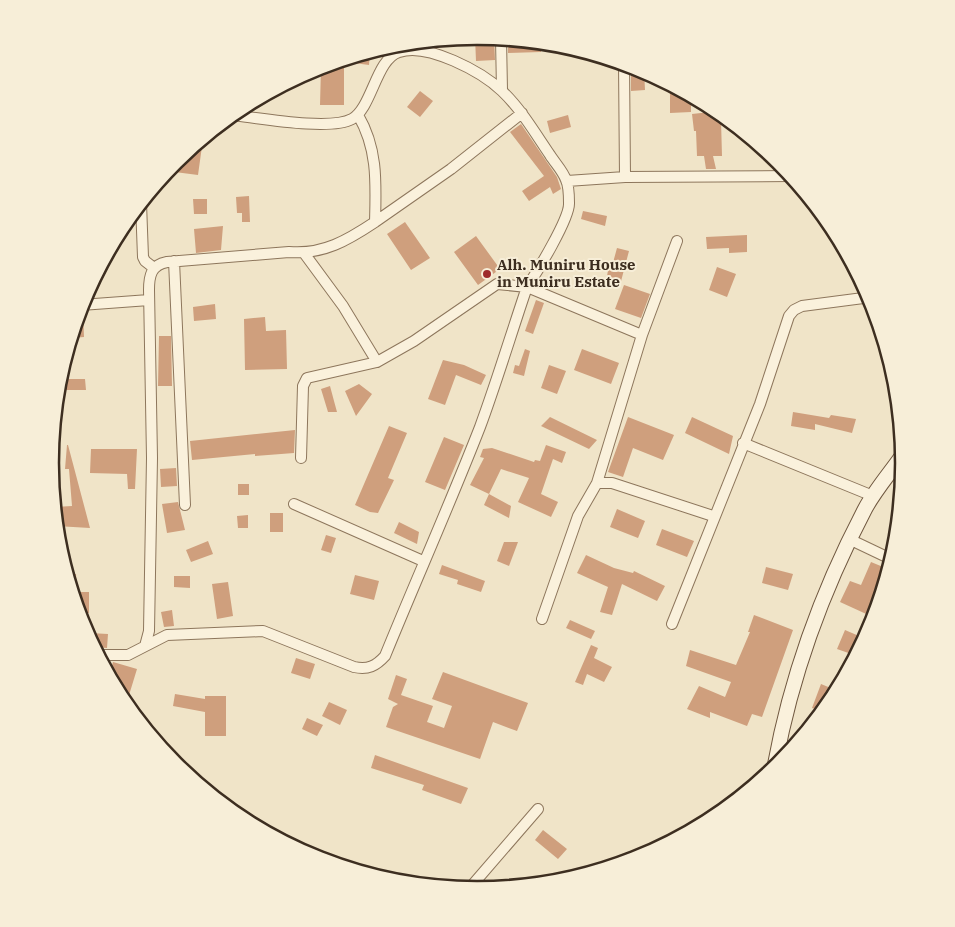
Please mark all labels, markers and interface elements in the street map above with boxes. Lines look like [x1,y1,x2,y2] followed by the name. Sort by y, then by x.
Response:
[497,255,636,291] place label: Alh. Muniru House in Muniru Estate
[481,268,493,280] marker: Alh. Muniru House in Muniru Estate

